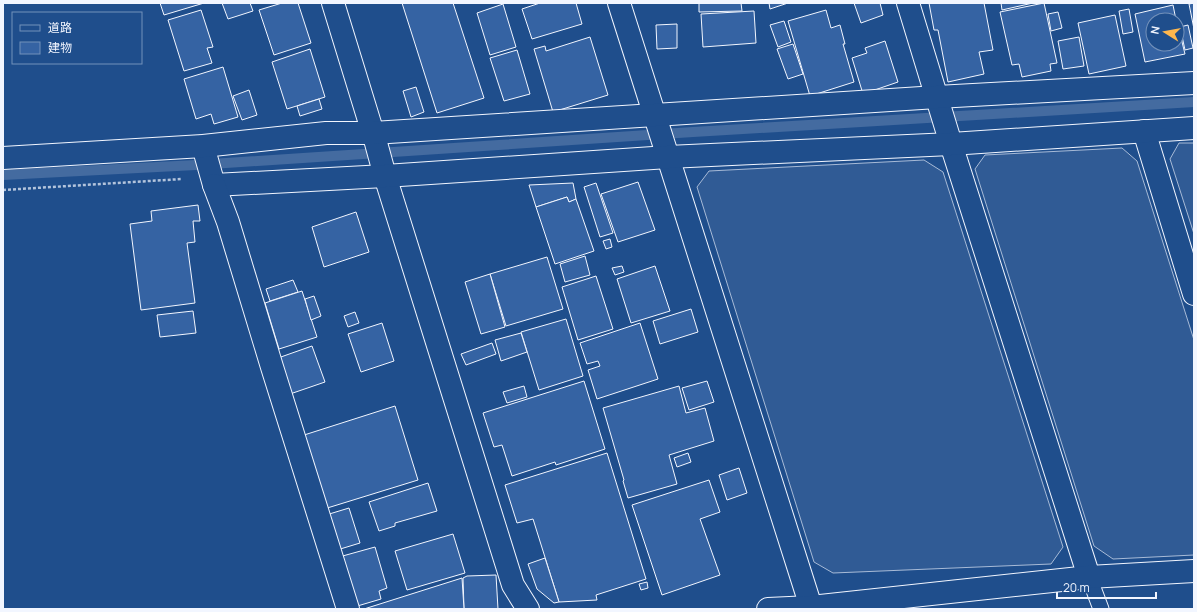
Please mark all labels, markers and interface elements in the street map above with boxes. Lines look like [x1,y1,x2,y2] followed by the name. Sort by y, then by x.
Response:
[12,12,142,64] legend
[1145,12,1185,52] north arrow
[48,19,72,36] text: 道路
[1147,25,1163,35] text: N
[48,39,72,56] text: 建物
[1057,574,1156,600] scale bar
[1063,579,1090,596] text: 20 m

